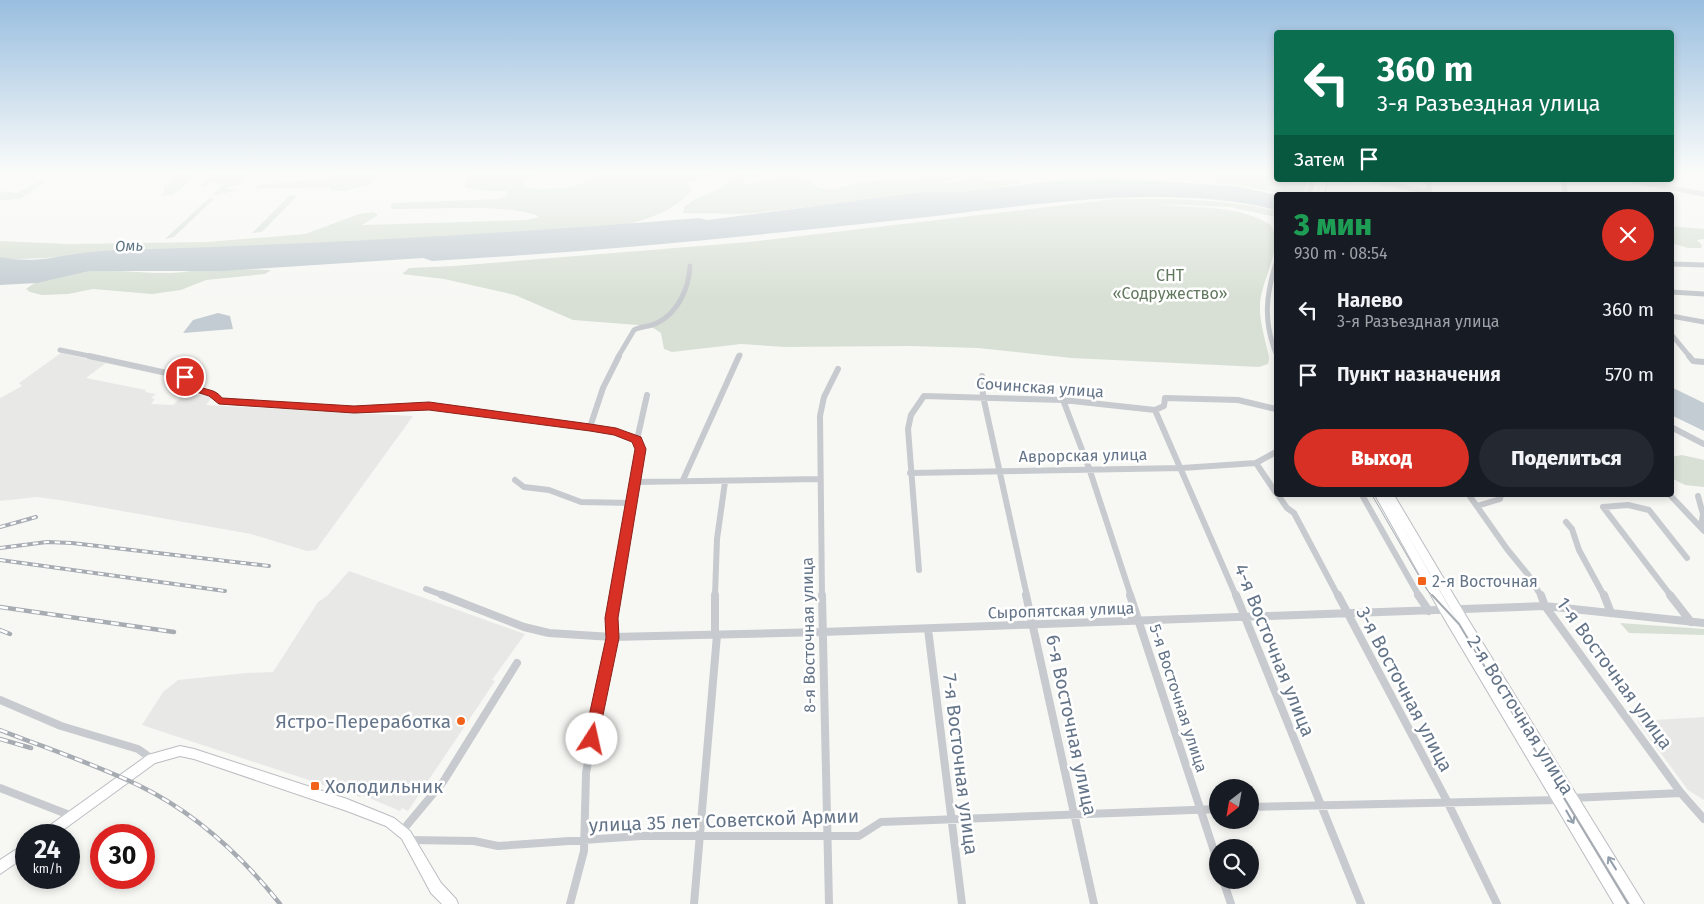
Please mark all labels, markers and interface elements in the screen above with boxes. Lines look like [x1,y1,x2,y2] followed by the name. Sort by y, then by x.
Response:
[1377,48,1473,90] text: 360 m
[1294,50,1359,115] icon: left
[1377,90,1601,117] text: 3-я Разъездная улица
[1355,145,1383,173] icon: arrive
[1294,148,1345,171] text: Затем
[1294,207,1372,243] text: 3 мин
[1602,209,1654,261] button: close
[115,237,143,255] water label: Омь
[1294,244,1387,263] text: 930 m · 08:54
[1112,266,1228,303] park label: СНТ «Содружество»
[1337,289,1403,312] text: Налево
[1294,296,1322,324] icon: left
[1602,298,1654,321] text: 360 m
[1337,312,1500,331] text: 3-я Разъездная улица
[164,356,206,398] pin
[1294,361,1322,389] icon: arrive
[171,363,199,391] icon: arrive
[1337,363,1501,386] text: Пункт назначения
[1605,363,1654,386] text: 570 m
[975,374,1104,401] street label: Сочинская улица
[1294,429,1469,487] button: Выход
[1479,429,1654,487] button: Поделиться
[1019,445,1147,466] street label: Аврорская улица
[798,557,819,713] street label: 8-я Восточная улица
[1229,560,1320,740] street label: 4-я Восточная улица
[1432,572,1538,591] place label: 2-я Восточная
[1416,575,1428,587] marker: 2-я Восточная
[1552,593,1678,754] street label: 1-я Восточная улица
[988,598,1135,623] street label: Сыропятская улица
[1351,603,1458,776] street label: 3-я Восточная улица
[1146,622,1211,775] street label: 5-я Восточная улица
[1462,631,1579,799] street label: 2-я Восточная улица
[1041,633,1102,818] street label: 6-я Восточная улица
[938,672,983,856] street label: 7-я Восточная улица
[275,710,451,733] place label: Ястро-Переработка
[565,712,617,764] position arrow
[455,715,467,727] marker: Ястро-Переработка
[325,775,443,798] place label: Холодильник
[1209,779,1259,829] north arrow
[1209,779,1259,889] map controls
[309,780,321,792] marker: Холодильник
[588,804,860,837] street label: улица 35 лет Советской Армии
[1566,809,1575,824] one-way arrow
[90,824,155,889] speed limit sign: 30
[34,835,61,865] text: 24
[1209,839,1259,889] button: search
[1606,856,1616,870] one-way arrow
[33,862,62,876] text: km/h

